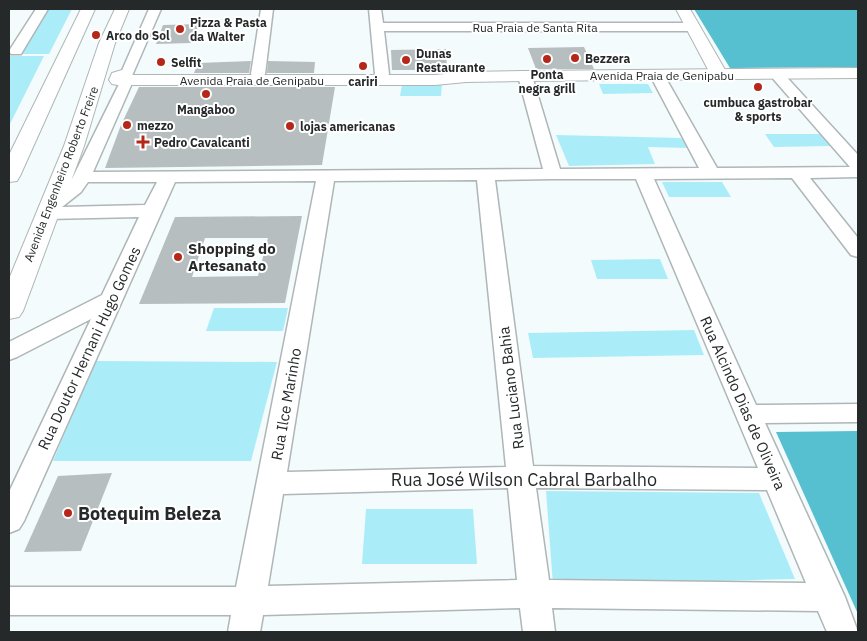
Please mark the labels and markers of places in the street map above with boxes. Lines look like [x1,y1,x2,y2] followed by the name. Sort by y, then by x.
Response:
[190,15,267,44] place label: Pizza & Pasta da Walter
[174,23,186,35] marker: Pizza & Pasta da Walter
[106,28,170,43] place label: Arco do Sol
[90,29,102,41] marker: Arco do Sol
[416,46,485,75] place label: Dunas Restaurante
[585,51,630,66] place label: Bezzera
[569,52,581,64] marker: Bezzera
[541,53,553,65] marker: Ponta negra grill
[400,54,412,66] marker: Dunas Restaurante
[171,55,202,70] place label: Selfit
[155,56,167,68] marker: Selfit
[357,60,369,72] marker: cariri
[519,67,576,96] place label: Ponta negra grill
[348,74,378,89] place label: cariri
[752,81,764,93] marker: cumbuca gastrobar & sports
[200,88,212,100] marker: Mangaboo
[704,95,813,124] place label: cumbuca gastrobar & sports
[177,102,235,117] place label: Mangaboo
[137,118,174,133] place label: mezzo
[121,119,133,131] marker: mezzo
[300,119,395,134] place label: lojas americanas
[284,120,296,132] marker: lojas americanas
[136,135,150,149] marker: Pedro Cavalcanti
[154,135,250,150] place label: Pedro Cavalcanti
[188,239,276,275] place label: Shopping do Artesanato
[172,251,184,263] marker: Shopping do Artesanato
[78,502,221,525] place label: Botequim Beleza
[62,507,74,519] marker: Botequim Beleza

